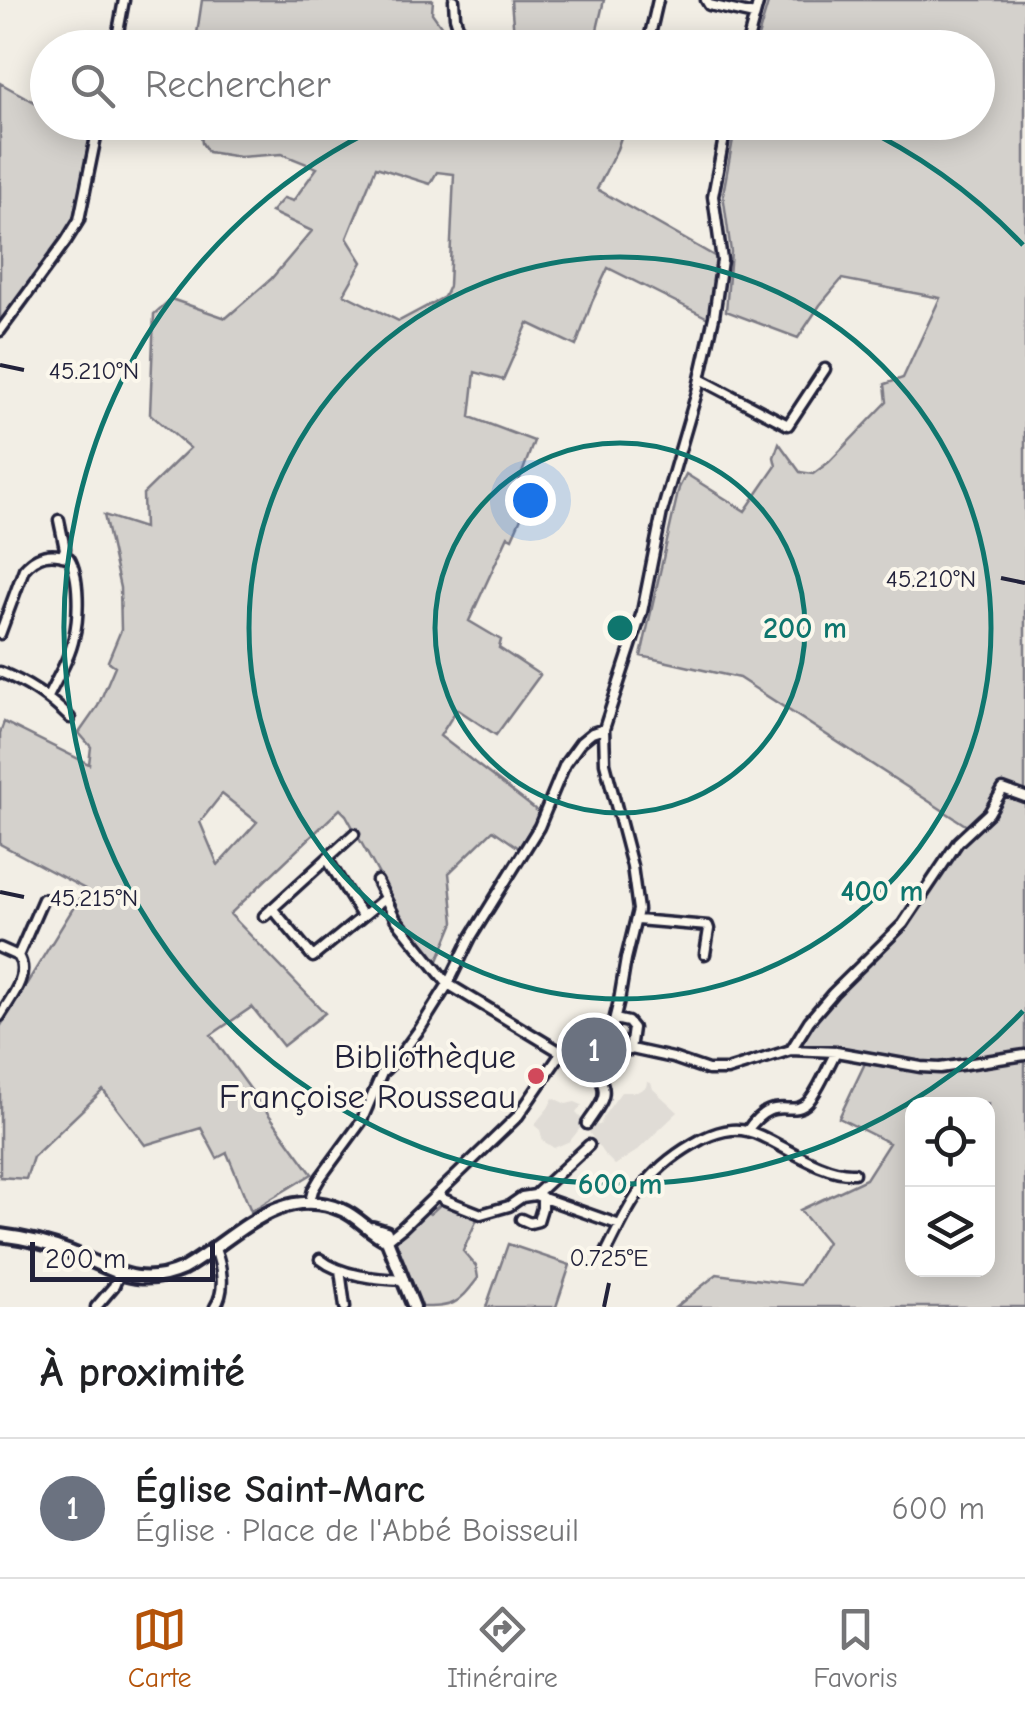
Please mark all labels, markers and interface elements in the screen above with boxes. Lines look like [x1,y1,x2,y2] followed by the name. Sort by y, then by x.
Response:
[30,30,995,140] search box
[65,58,120,113] icon: search
[145,63,331,107] text: Rechercher
[49,356,139,385] text: 45.210°N
[505,475,556,526] your location
[886,564,976,593] text: 45.210°N
[602,610,638,646] centre of rings
[763,611,847,646] text: 200 m
[841,874,923,909] text: 400 m
[50,883,138,912] text: 45.215°N
[562,1012,626,1088] pin: 1
[219,1036,516,1117] place label: Bibliothèque Françoise Rousseau
[525,1065,547,1087] marker: Bibliothèque Françoise Rousseau
[905,1097,995,1277] map controls
[905,1097,995,1187] button: locate
[578,1167,662,1202] text: 600 m
[905,1187,995,1277] button: layers
[30,1237,215,1282] scale bar
[45,1243,126,1275] text: 200 m
[570,1243,648,1272] text: 0.725°E
[40,1348,245,1397] text: À proximité
[135,1468,425,1512] text: Église Saint-Marc
[66,1490,79,1527] text: 1
[892,1490,985,1527] text: 600 m
[135,1512,579,1549] text: Église · Place de l'Abbé Boisseuil
[128,1602,192,1694] tab: Carte
[447,1602,558,1694] tab: Itinéraire
[813,1602,897,1694] tab: Favoris

